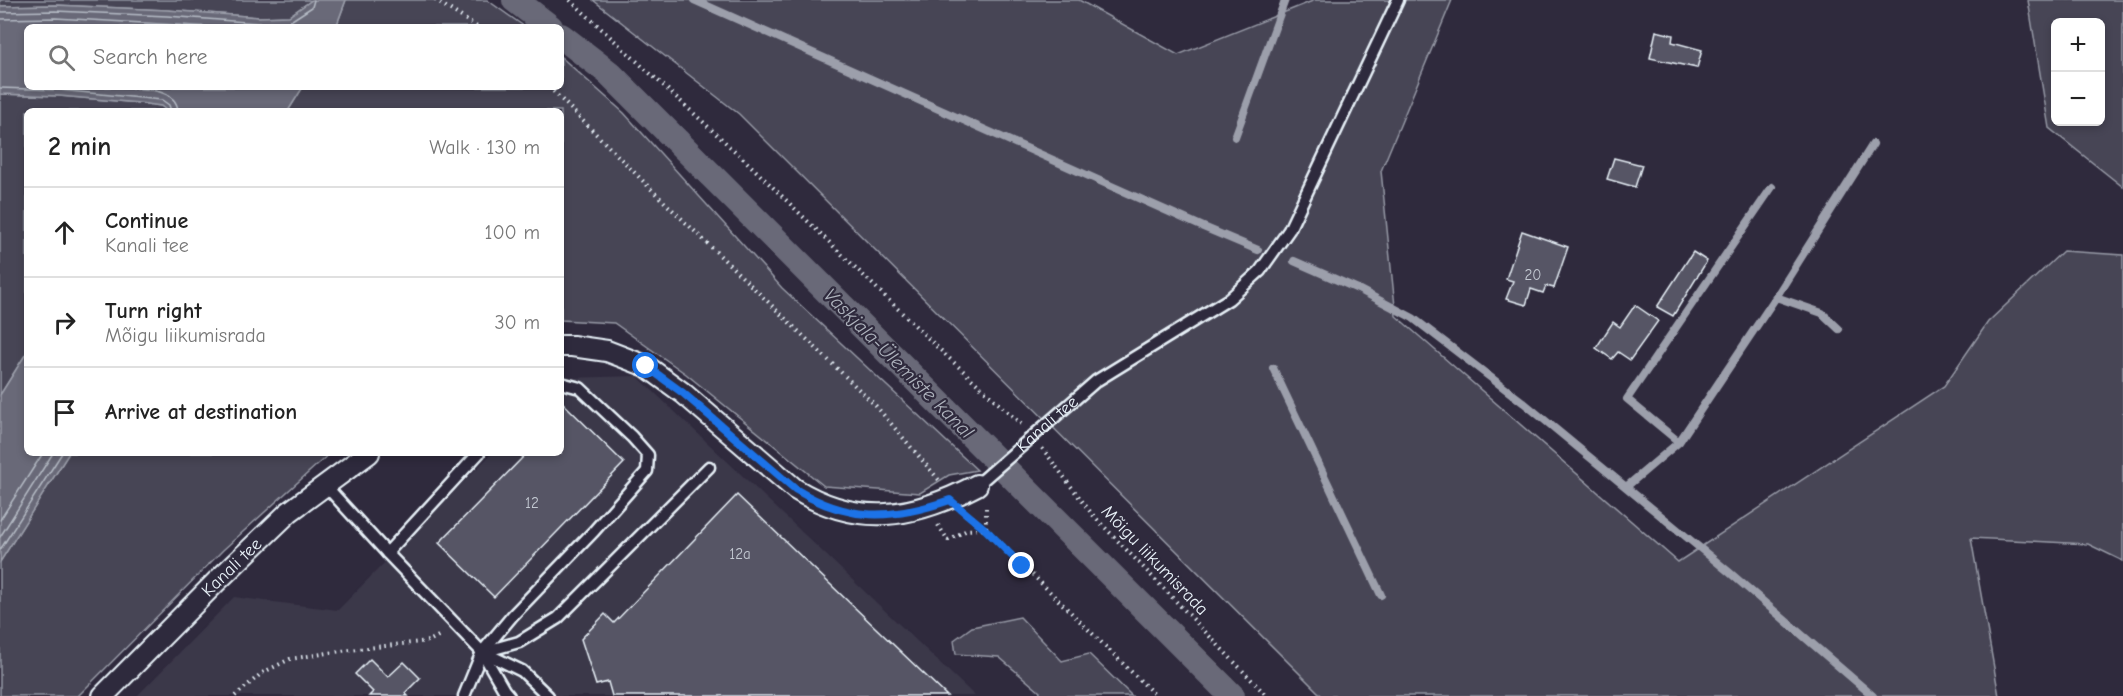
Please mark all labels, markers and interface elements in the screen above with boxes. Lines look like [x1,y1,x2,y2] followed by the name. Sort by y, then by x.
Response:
[2051,18,2105,126] map controls
[2051,18,2105,72] button: +
[24,24,564,90] search box
[45,41,78,74] icon: search
[93,44,208,70] text: Search here
[2051,72,2105,126] button: −
[48,132,111,162] text: 2 min
[429,136,540,159] text: Walk · 130 m
[105,208,188,234] text: Continue
[48,216,81,249] icon: ahead
[485,221,540,244] text: 100 m
[105,234,189,257] text: Kanali tee
[1525,266,1541,284] house number: 20
[819,284,979,444] water label: Vaskjala-Ülemiste kanal
[105,298,202,324] text: Turn right
[48,306,81,339] icon: right
[494,311,540,334] text: 30 m
[105,324,266,347] text: Mõigu liikumisrada
[632,352,658,378] route start
[1012,391,1083,457] street label: Kanali tee
[48,396,81,429] icon: arrive
[105,399,297,425] text: Arrive at destination
[525,494,539,512] house number: 12
[1097,501,1213,620] street label: Mõigu liikumisrada
[197,534,266,601] street label: Kanali tee
[729,545,751,563] house number: 12a
[1008,552,1034,578] route end

